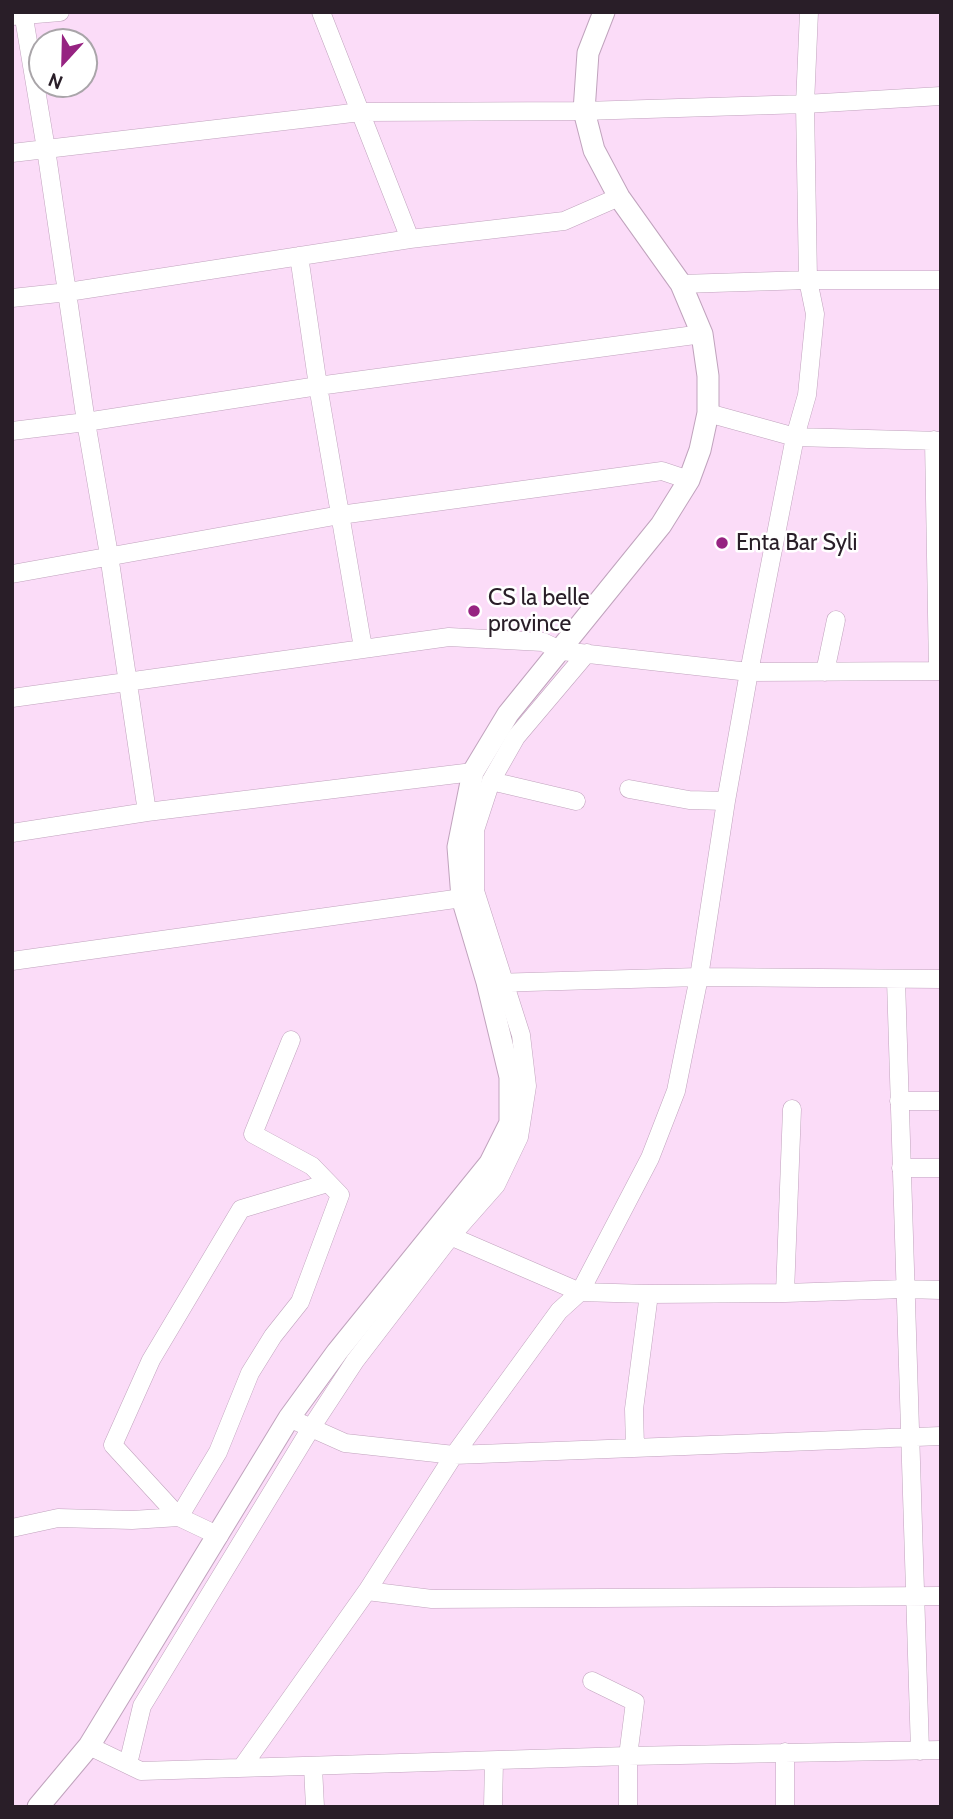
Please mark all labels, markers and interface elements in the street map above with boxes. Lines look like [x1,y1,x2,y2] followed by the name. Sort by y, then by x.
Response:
[28,28,98,98] north arrow
[45,68,66,94] text: N
[736,529,857,557] place label: Enta Bar Syli
[714,535,730,551] marker: Enta Bar Syli
[488,584,589,638] place label: CS la belle province
[466,603,482,619] marker: CS la belle province

